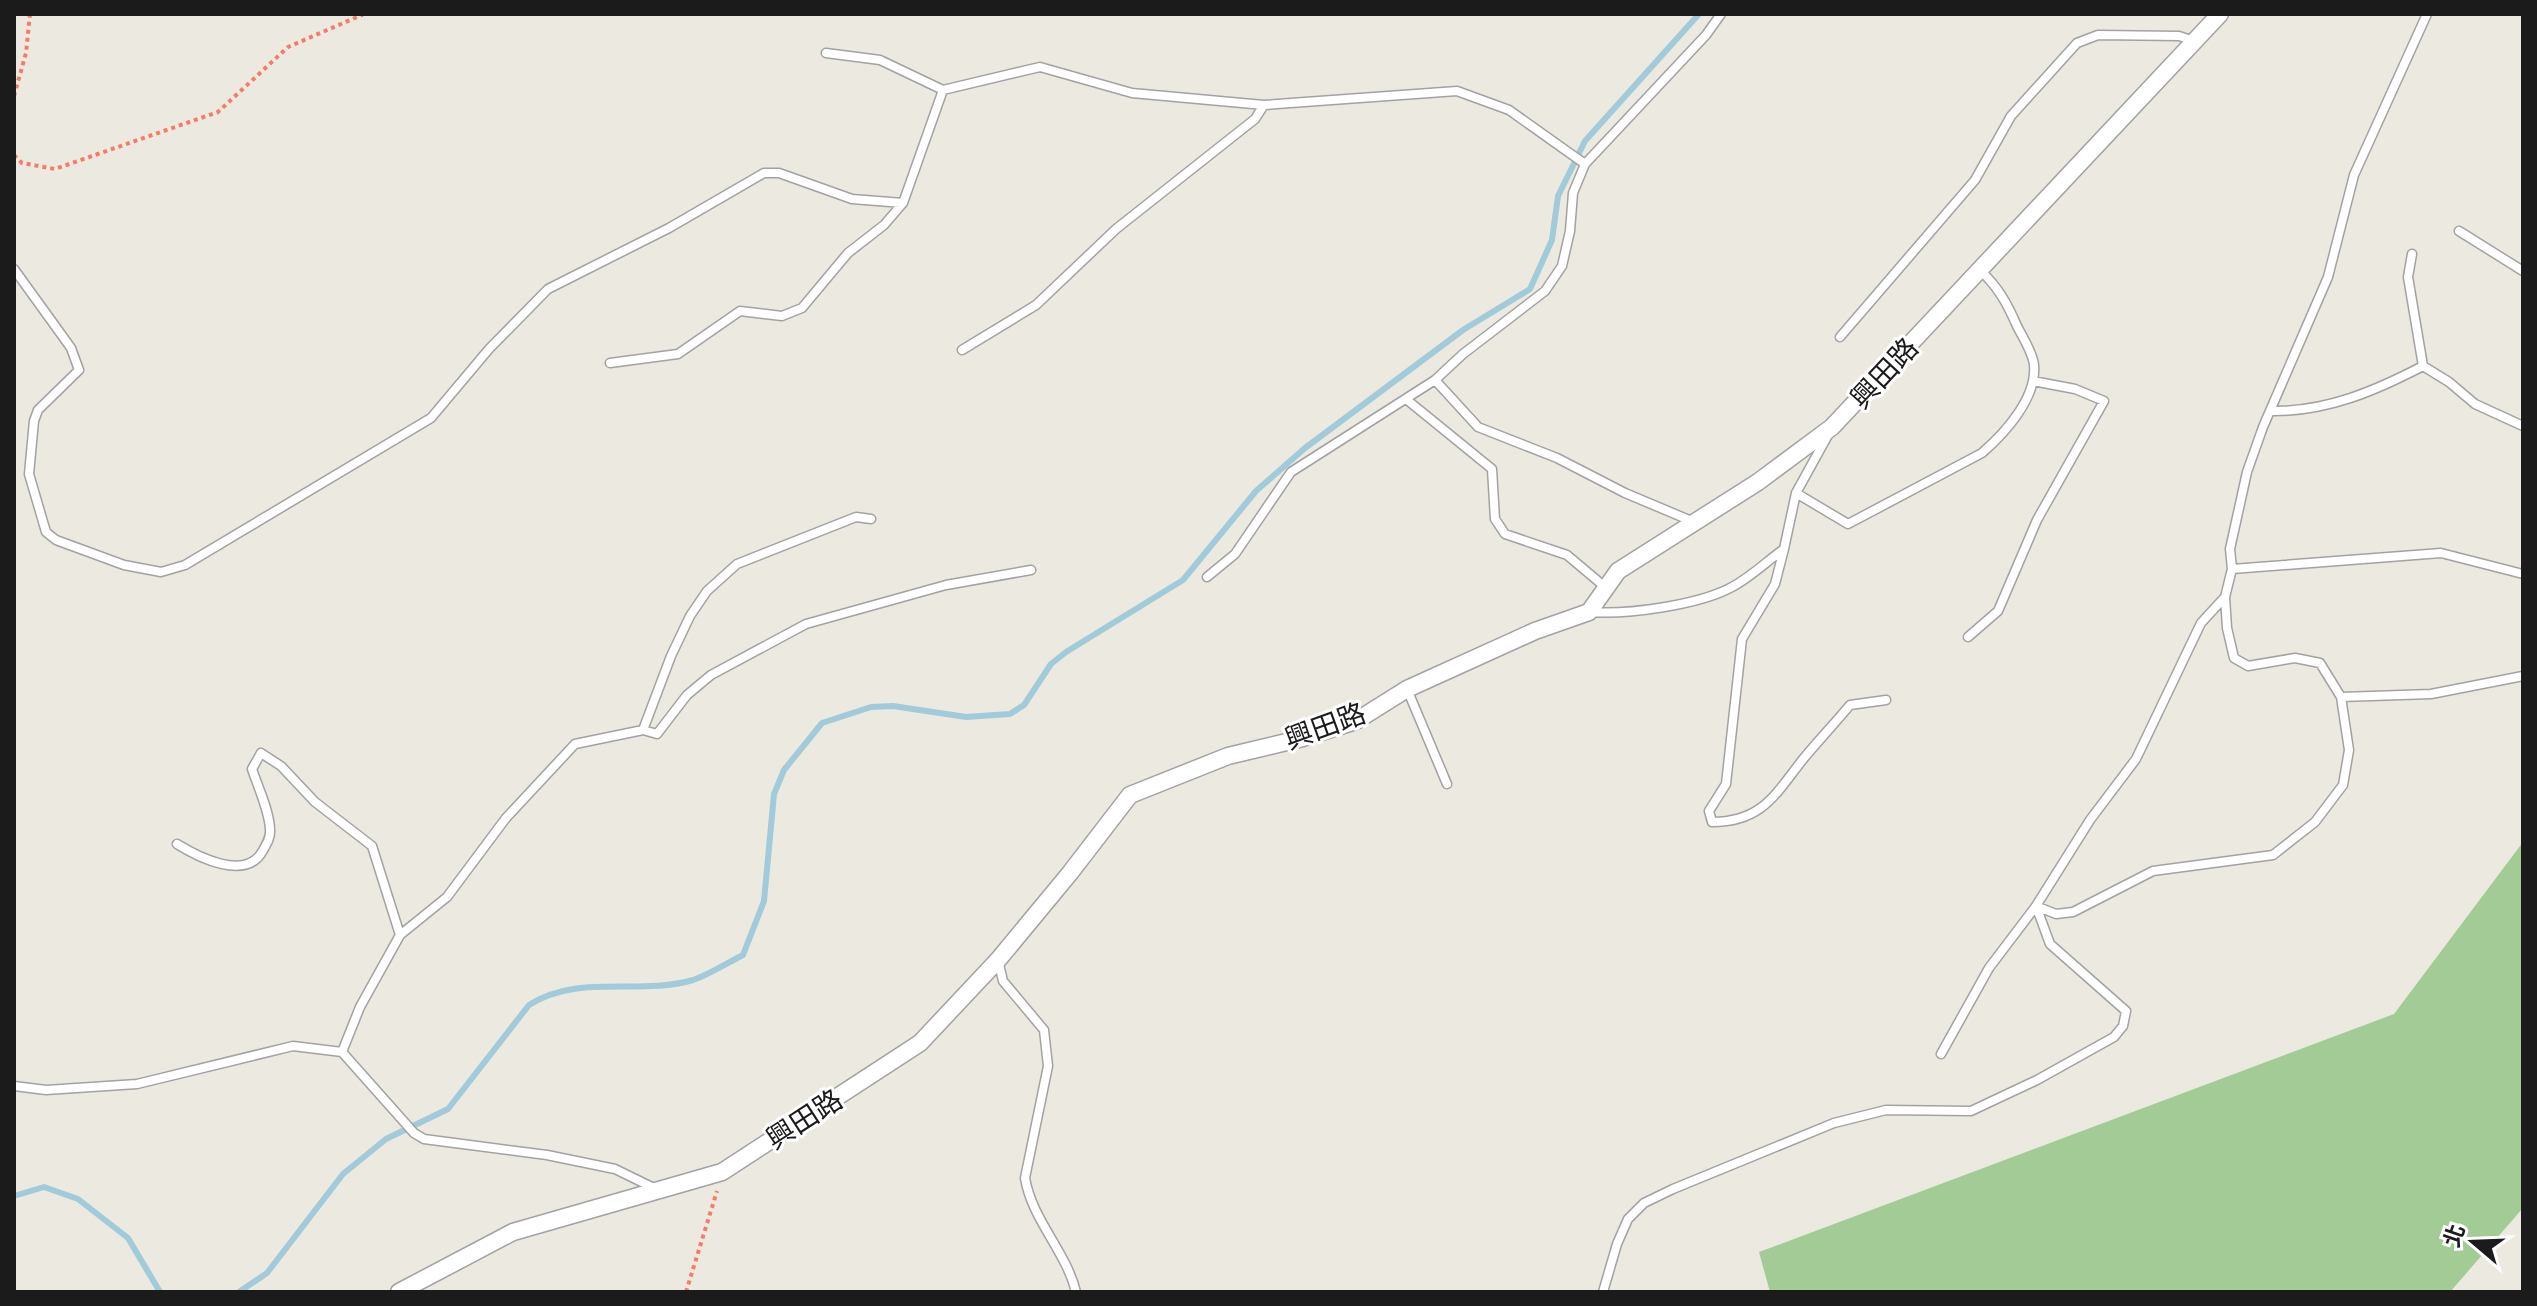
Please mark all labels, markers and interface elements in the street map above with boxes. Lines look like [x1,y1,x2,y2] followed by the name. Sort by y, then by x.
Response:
[1841,329,1928,418] street label: 興田路
[1279,693,1372,760] street label: 興田路
[758,1079,851,1159] street label: 興田路
[2433,1202,2513,1282] north arrow
[2435,1220,2473,1251] text: 北

